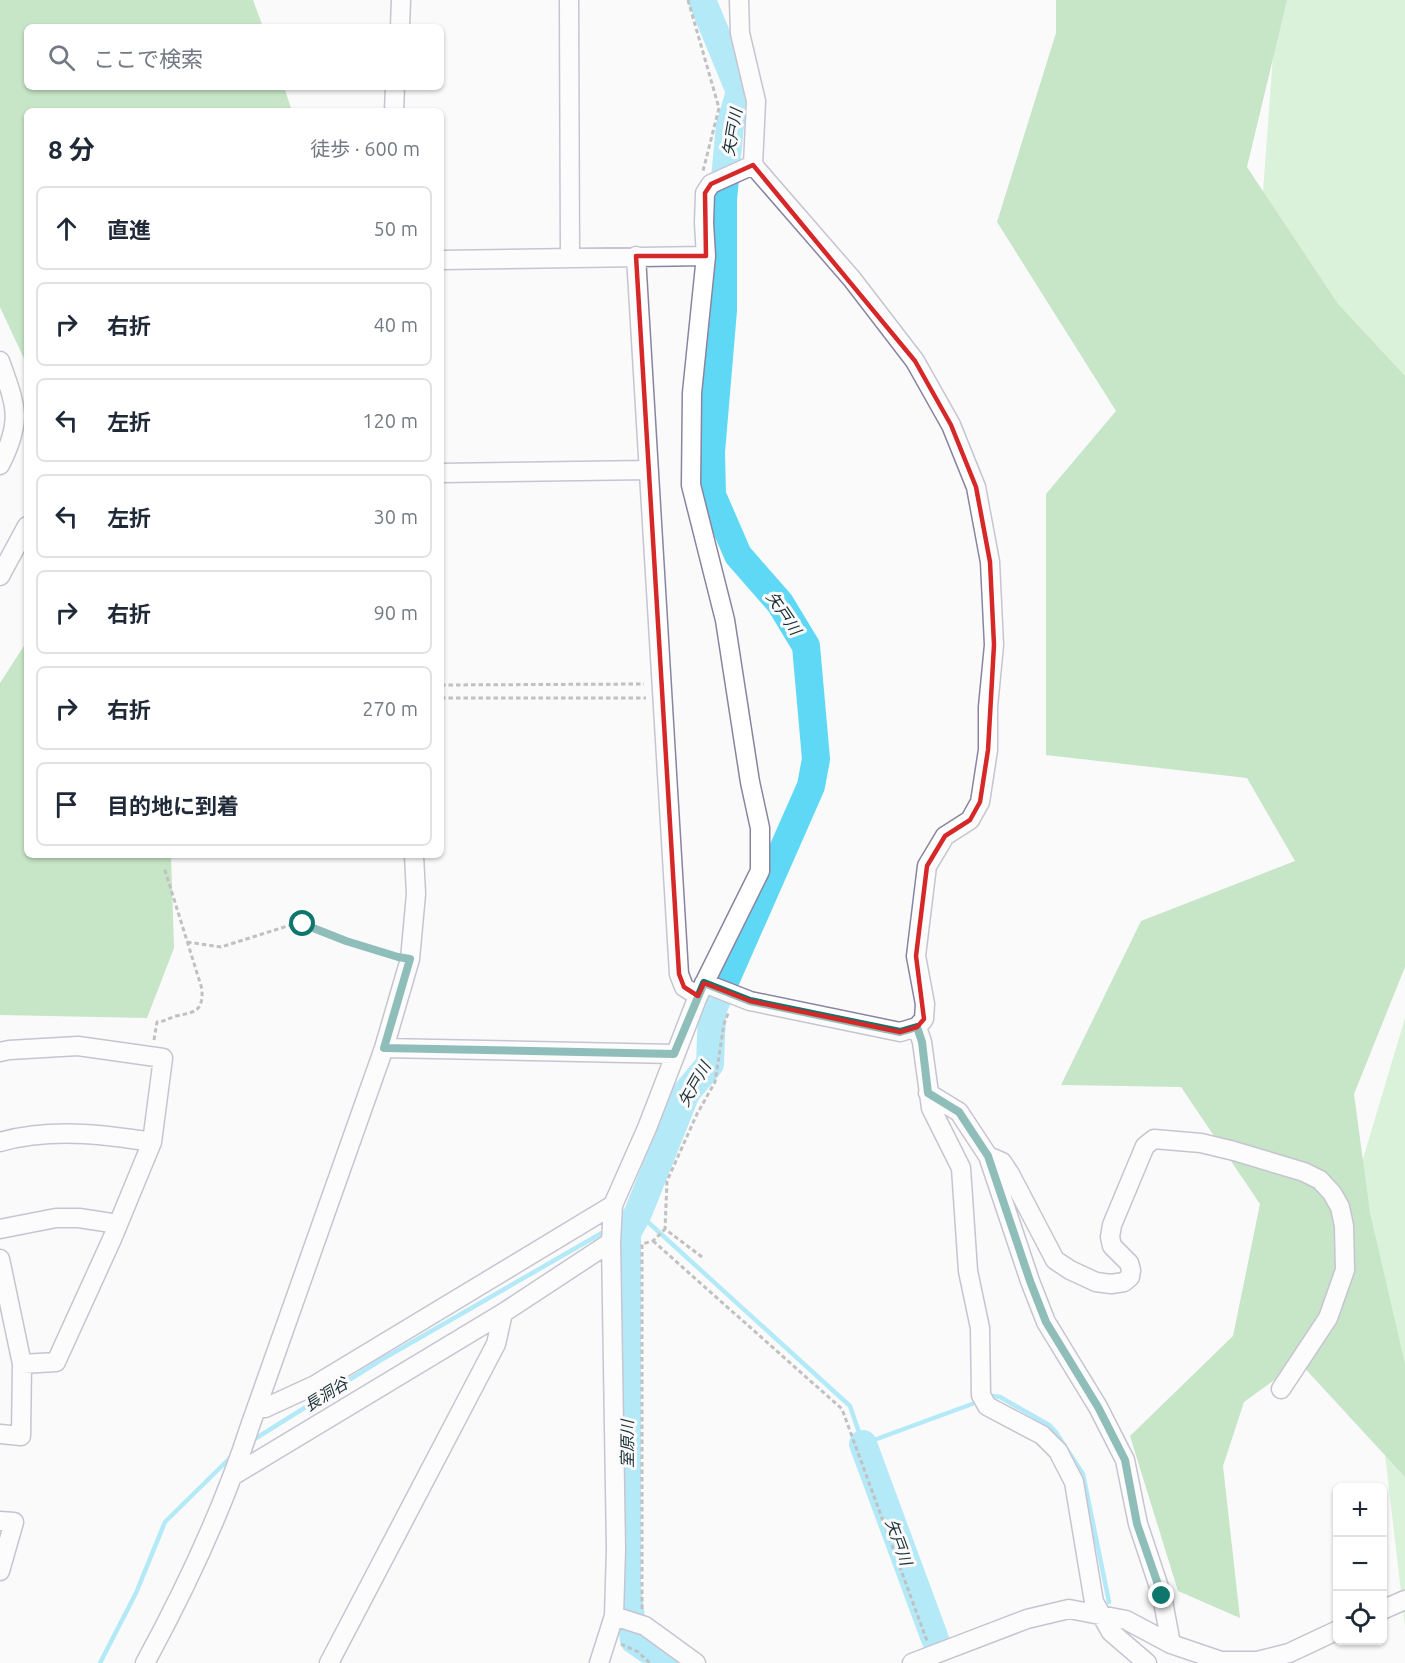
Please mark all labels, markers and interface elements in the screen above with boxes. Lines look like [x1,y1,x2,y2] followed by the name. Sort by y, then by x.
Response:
[24,24,444,90] search box
[45,41,78,74] icon: search
[93,46,203,71] text: ここで検索
[719,105,745,157] water label: 矢戸川
[48,135,95,164] text: 8 分
[310,137,420,160] text: 徒歩 · 600 m
[50,212,83,245] icon: ahead
[107,217,151,242] text: 直進
[374,217,418,240] text: 50 m
[50,308,83,341] icon: right
[107,313,151,338] text: 右折
[374,313,418,336] text: 40 m
[50,404,83,437] icon: left
[107,409,151,434] text: 左折
[362,409,418,432] text: 120 m
[50,500,83,533] icon: left
[107,505,151,530] text: 左折
[374,505,418,528] text: 30 m
[763,588,806,640] water label: 矢戸川
[50,596,83,629] icon: right
[107,601,151,626] text: 右折
[374,601,418,624] text: 90 m
[50,692,83,725] icon: right
[107,697,151,722] text: 右折
[362,697,418,720] text: 270 m
[50,788,83,821] icon: arrive
[107,793,239,818] text: 目的地に到着
[289,910,315,936] route start
[674,1057,715,1109] water label: 矢戸川
[301,1373,353,1414] water label: 長洞谷
[618,1418,636,1468] water label: 室原川
[1333,1483,1387,1645] map controls
[1333,1483,1387,1537] button: +
[882,1516,916,1570] water label: 矢戸川
[1333,1537,1387,1591] button: −
[1148,1582,1174,1608] route end
[1333,1591,1387,1645] button: locate

